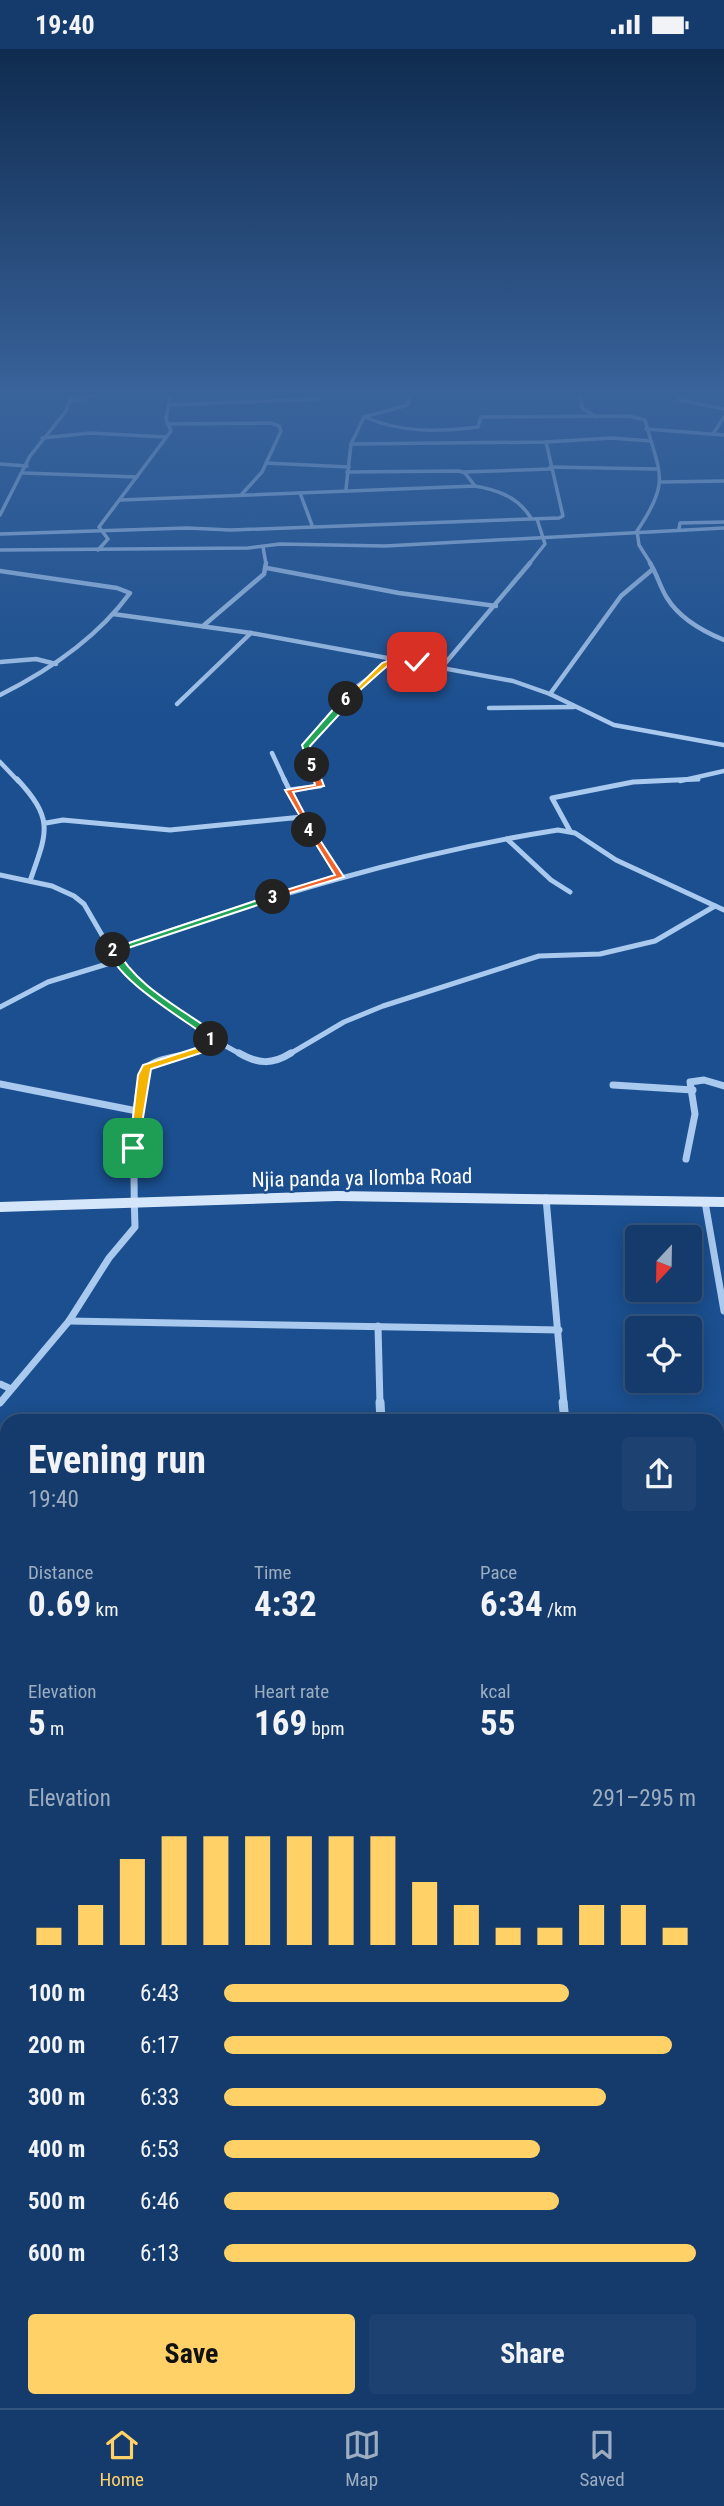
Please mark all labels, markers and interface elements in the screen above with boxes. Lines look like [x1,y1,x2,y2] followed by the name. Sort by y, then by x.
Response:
[35,10,95,40] text: 19:40
[387,632,447,692] pin
[398,643,436,681] icon: check
[328,681,364,717] pin: 6
[341,687,350,710] text: 6
[294,747,330,783] pin: 5
[307,753,316,776] text: 5
[292,813,326,847] pin: 4
[304,818,313,841] text: 4
[256,879,290,915] pin: 3
[268,885,277,908] text: 3
[96,933,130,967] pin: 2
[108,938,117,961] text: 2
[194,1021,228,1056] pin: 1
[206,1027,215,1050] text: 1
[103,1118,163,1178] pin
[114,1129,152,1167] icon: arrive
[252,1164,472,1192] street label: Njia panda ya Ilomba Road
[625,1225,702,1302] north arrow
[625,1225,702,1393] map controls
[625,1316,702,1393] button: locate
[622,1437,696,1511] button: share
[28,1438,206,1482] text: Evening run
[28,1486,79,1513] text: 19:40
[28,1561,93,1584] text: Distance
[254,1561,291,1584] text: Time
[480,1561,517,1584] text: Pace
[28,1584,91,1625] text: 0.69
[254,1584,317,1625] text: 4:32
[480,1584,543,1625] text: 6:34
[91,1598,118,1621] text: km
[543,1598,577,1621] text: /km
[28,1680,96,1703] text: Elevation
[254,1680,329,1703] text: Heart rate
[480,1680,511,1703] text: kcal
[28,1703,46,1744] text: 5
[254,1703,307,1744] text: 169
[480,1703,515,1744] text: 55
[46,1717,64,1740] text: m
[307,1717,344,1740] text: bpm
[28,1785,111,1812] text: Elevation
[592,1785,696,1812] text: 291–295 m
[28,1980,85,2007] text: 100 m
[140,1980,179,2007] text: 6:43
[28,2032,85,2059] text: 200 m
[140,2032,179,2059] text: 6:17
[28,2084,85,2111] text: 300 m
[140,2084,179,2111] text: 6:33
[28,2136,85,2163] text: 400 m
[140,2136,179,2163] text: 6:53
[28,2188,85,2215] text: 500 m
[140,2188,179,2215] text: 6:46
[28,2240,85,2267] text: 600 m
[140,2240,179,2267] text: 6:13
[28,2314,355,2394] button: Save
[369,2314,696,2394] button: Share
[99,2426,144,2491] tab: Home
[343,2426,381,2491] tab: Map
[579,2426,625,2491] tab: Saved

